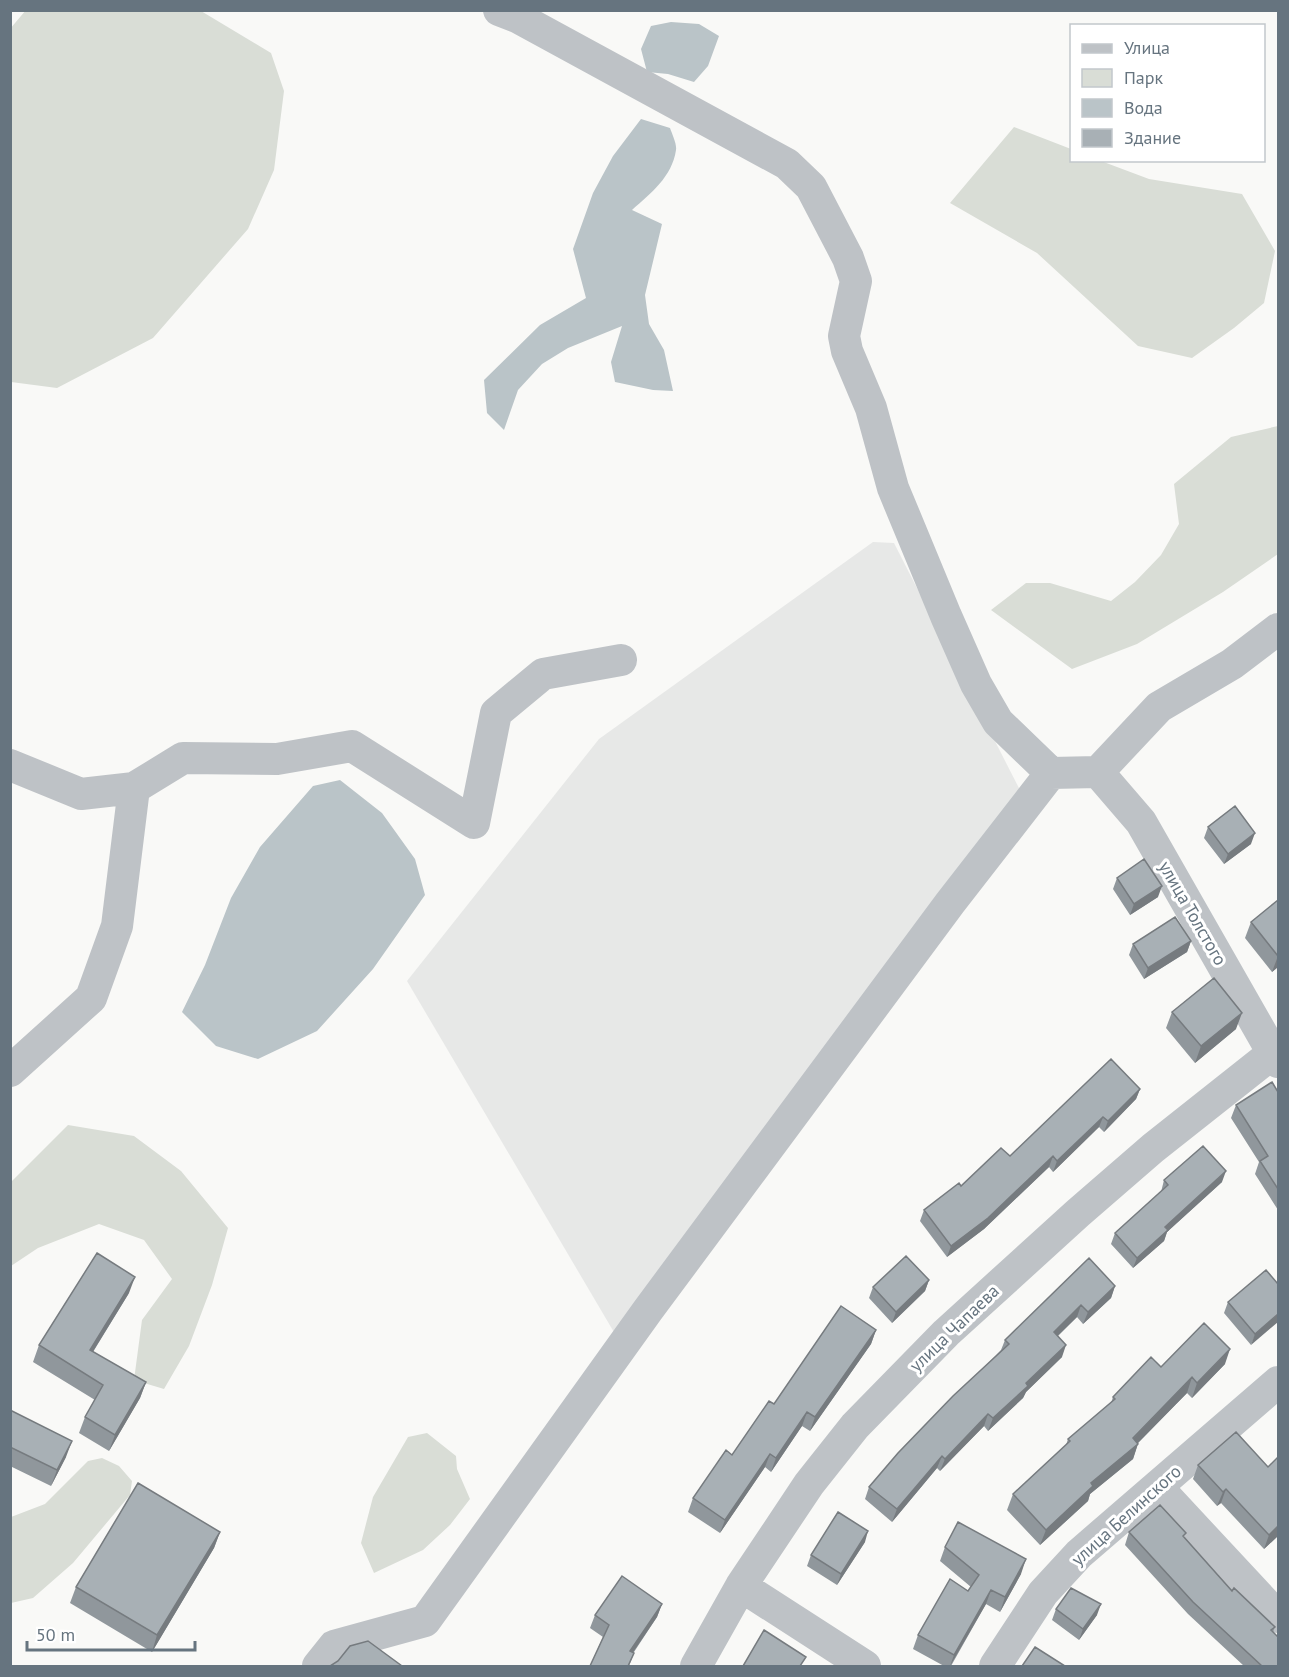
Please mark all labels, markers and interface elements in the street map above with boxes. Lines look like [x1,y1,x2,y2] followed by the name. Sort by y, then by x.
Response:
[1070,24,1265,162] legend
[1124,36,1170,59] text: Улица
[1124,66,1164,89] text: Парк
[1124,96,1163,119] text: Вода
[1124,126,1181,149] text: Здание
[1154,857,1232,969] street label: улица Толстого
[904,1279,1004,1377] street label: улица Чапаева
[1066,1460,1186,1570] street label: улица Белинского
[27,1614,195,1652] scale bar
[36,1623,75,1646] text: 50 m

